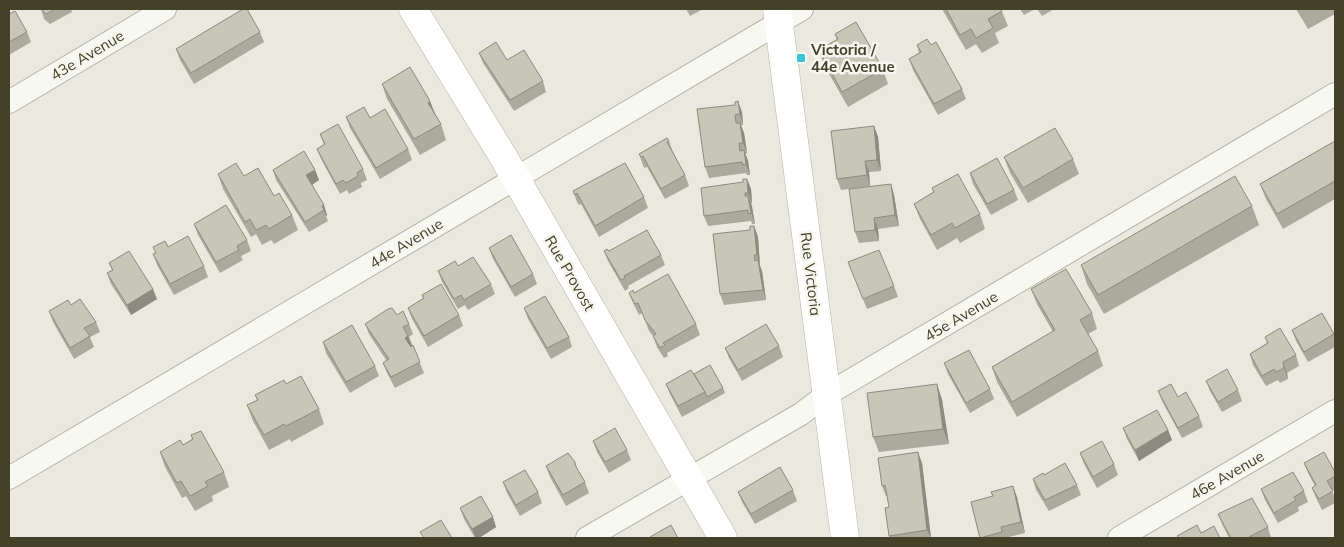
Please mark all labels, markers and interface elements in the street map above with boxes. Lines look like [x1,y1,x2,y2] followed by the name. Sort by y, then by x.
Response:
[47,26,127,84] street label: 43e Avenue
[810,40,895,76] place label: Victoria / 44e Avenue
[795,52,807,64] marker: Victoria / 44e Avenue
[366,214,446,272] street label: 44e Avenue
[796,231,826,317] street label: Rue Victoria
[541,232,599,314] street label: Rue Provost
[921,287,1001,345] street label: 45e Avenue
[1187,446,1267,504] street label: 46e Avenue

